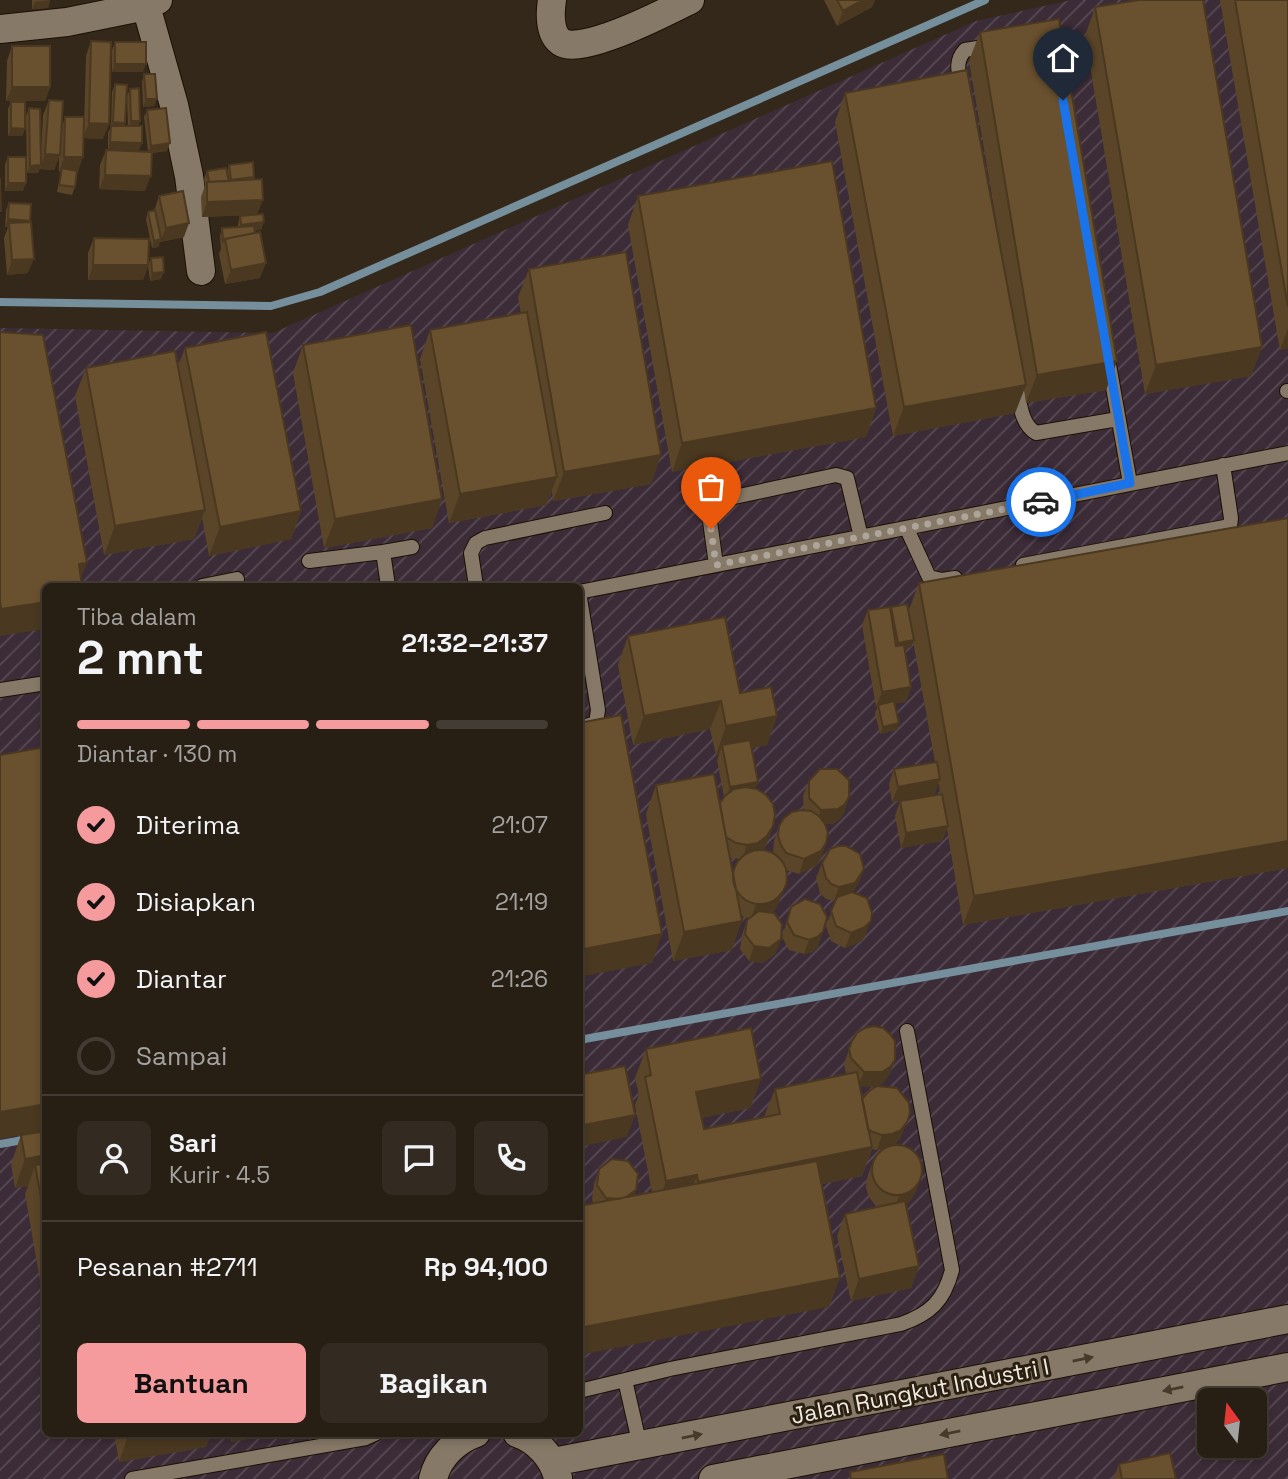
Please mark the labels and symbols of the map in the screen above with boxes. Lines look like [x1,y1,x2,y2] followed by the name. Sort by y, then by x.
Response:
[1033,28,1093,100] pin
[681,457,741,529] pin
[1006,467,1076,537] courier
[788,1351,1052,1431] street label: Jalan Rungkut Industri I
[1072,1353,1094,1364] one-way arrow
[1162,1384,1184,1395] one-way arrow
[1197,1388,1267,1458] north arrow
[939,1428,961,1439] one-way arrow
[681,1430,703,1441] one-way arrow

